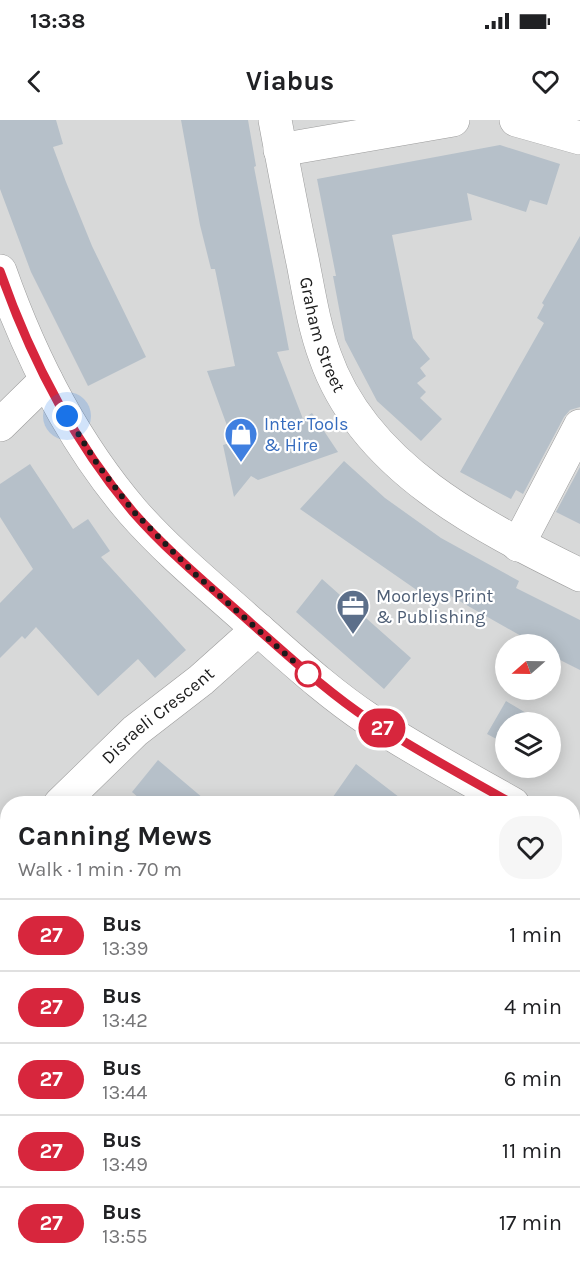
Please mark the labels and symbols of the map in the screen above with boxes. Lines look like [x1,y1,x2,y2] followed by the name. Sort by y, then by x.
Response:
[295,275,350,396] street label: Graham Street
[52,401,82,431] your location
[264,413,348,456] place label: Inter Tools & Hire
[223,416,259,463] shop icon: Inter Tools & Hire
[376,585,494,628] place label: Moorleys Print & Publishing
[335,588,371,635] office icon: Moorleys Print & Publishing
[495,634,561,700] north arrow
[295,661,321,687] unlabelled marker
[97,662,219,769] street label: Disraeli Crescent
[355,708,409,748] line badge: 27

